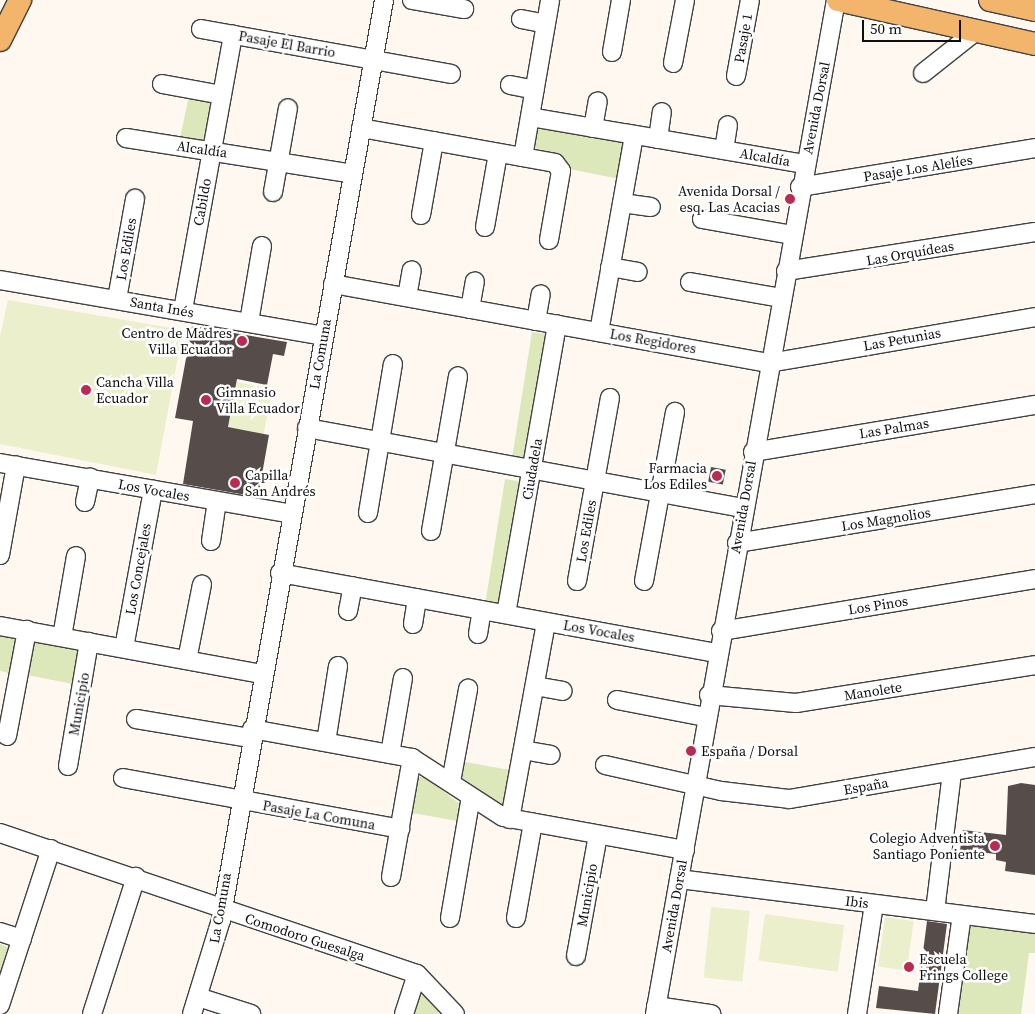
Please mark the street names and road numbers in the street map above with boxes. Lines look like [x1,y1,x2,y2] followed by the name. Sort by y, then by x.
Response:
[730,12,756,64] street label: Pasaje 1
[237,27,337,61] street label: Pasaje El Barrio
[799,60,833,156] street label: Avenida Dorsal
[176,137,228,161] street label: Alcaldía
[739,144,791,170] street label: Alcaldía
[862,151,974,185] street label: Pasaje Los Alelíes
[190,177,214,227] street label: Cabildo
[112,216,140,282] street label: Los Ediles
[865,237,955,269] street label: Las Orquídeas
[129,293,195,321] street label: Santa Inés
[306,317,334,391] street label: La Comuna
[862,324,942,354] street label: Las Petunias
[608,325,698,357] street label: Los Regidores
[858,414,930,442] street label: Las Palmas
[518,437,546,501] street label: Ciudadela
[727,459,759,555] street label: Avenida Dorsal
[117,475,191,505] street label: Los Vocales
[572,498,600,564] street label: Los Ediles
[840,504,932,534] street label: Los Magnolios
[122,522,154,616] street label: Los Concejales
[847,592,909,618] street label: Los Pinos
[562,616,636,646] street label: Los Vocales
[65,671,93,737] street label: Municipio
[843,678,903,704] street label: Manolete
[842,774,890,798] street label: España
[261,797,377,833] street label: Pasaje La Comuna
[658,858,690,954] street label: Avenida Dorsal
[573,862,601,928] street label: Municipio
[206,871,234,945] street label: La Comuna
[844,892,870,912] street label: Ibis
[243,910,367,964] street label: Comodoro Guesalga

